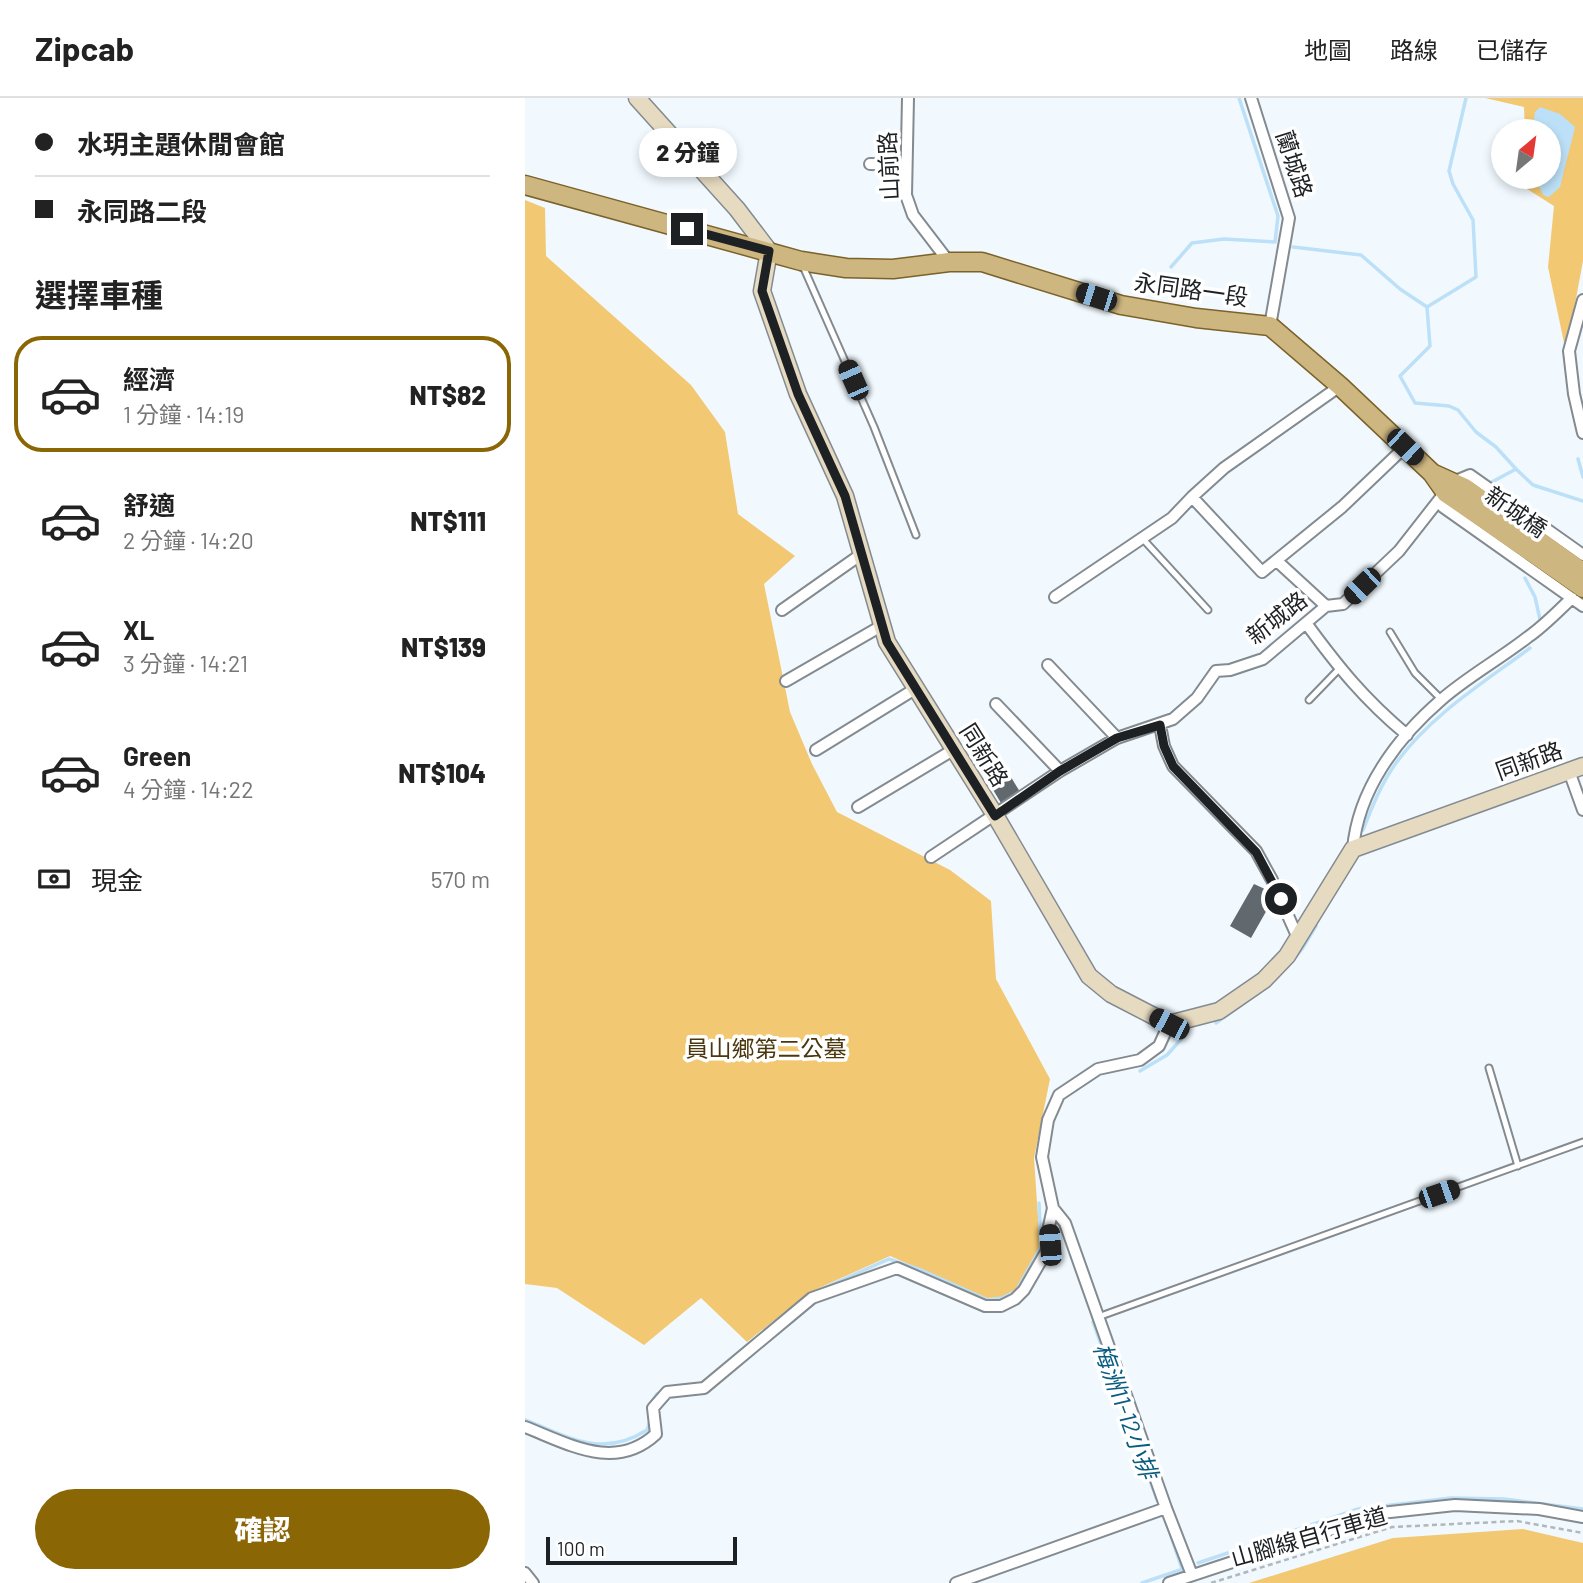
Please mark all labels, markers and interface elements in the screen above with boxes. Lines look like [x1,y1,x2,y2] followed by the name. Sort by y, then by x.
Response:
[35,28,134,68] text: Zipcab
[1304,35,1352,64] text: 地圖
[1390,35,1438,64] text: 路線
[1476,35,1548,64] text: 已儲存
[1491,119,1561,189] north arrow
[1491,119,1561,189] map controls
[1271,127,1319,201] street label: 蘭城路
[77,128,285,159] text: 水玥主題休閒會館
[638,128,736,176] callout: 2 分鐘
[872,131,904,201] street label: 山前路
[656,138,720,166] text: 2 分鐘
[77,195,207,226] text: 永同路二段
[671,213,703,245] route end
[1132,267,1250,311] street label: 永同路一段
[35,275,163,313] text: 選擇車種
[1073,281,1120,313] car
[835,357,872,403] car
[39,363,102,426] icon: car
[123,363,175,394] text: 經濟
[409,379,486,410] text: NT$82
[123,400,244,428] text: 1 分鐘 · 14:19
[1383,425,1428,469] car
[1480,480,1553,542] street label: 新城橋
[39,489,102,552] icon: car
[123,489,175,520] text: 舒適
[410,505,486,536] text: NT$111
[123,526,254,554] text: 2 分鐘 · 14:20
[1340,564,1385,608] car
[1241,585,1312,649] street label: 新城路
[123,614,154,645] text: XL
[39,615,102,678] icon: car
[401,631,486,662] text: NT$139
[123,649,248,677] text: 3 分鐘 · 14:21
[955,718,1015,791] street label: 同新路
[1491,735,1566,785] street label: 同新路
[123,740,191,771] text: Green
[39,741,102,804] icon: car
[398,757,486,788] text: NT$104
[123,775,253,803] text: 4 分鐘 · 14:22
[35,860,73,898] icon: cash
[91,864,143,895] text: 現金
[431,865,490,893] text: 570 m
[1265,883,1297,915] route start
[1146,1005,1193,1043] car
[686,1034,847,1062] park label: 員山鄉第二公墓
[1416,1177,1463,1211] car
[1039,1223,1062,1267] car
[1088,1339,1165,1485] water label: 梅洲11-12小排
[35,1489,490,1569] button: 確認
[1227,1500,1390,1572] street label: 山腳線自行車道
[546,1534,737,1566] scale bar
[557,1537,605,1560] text: 100 m

